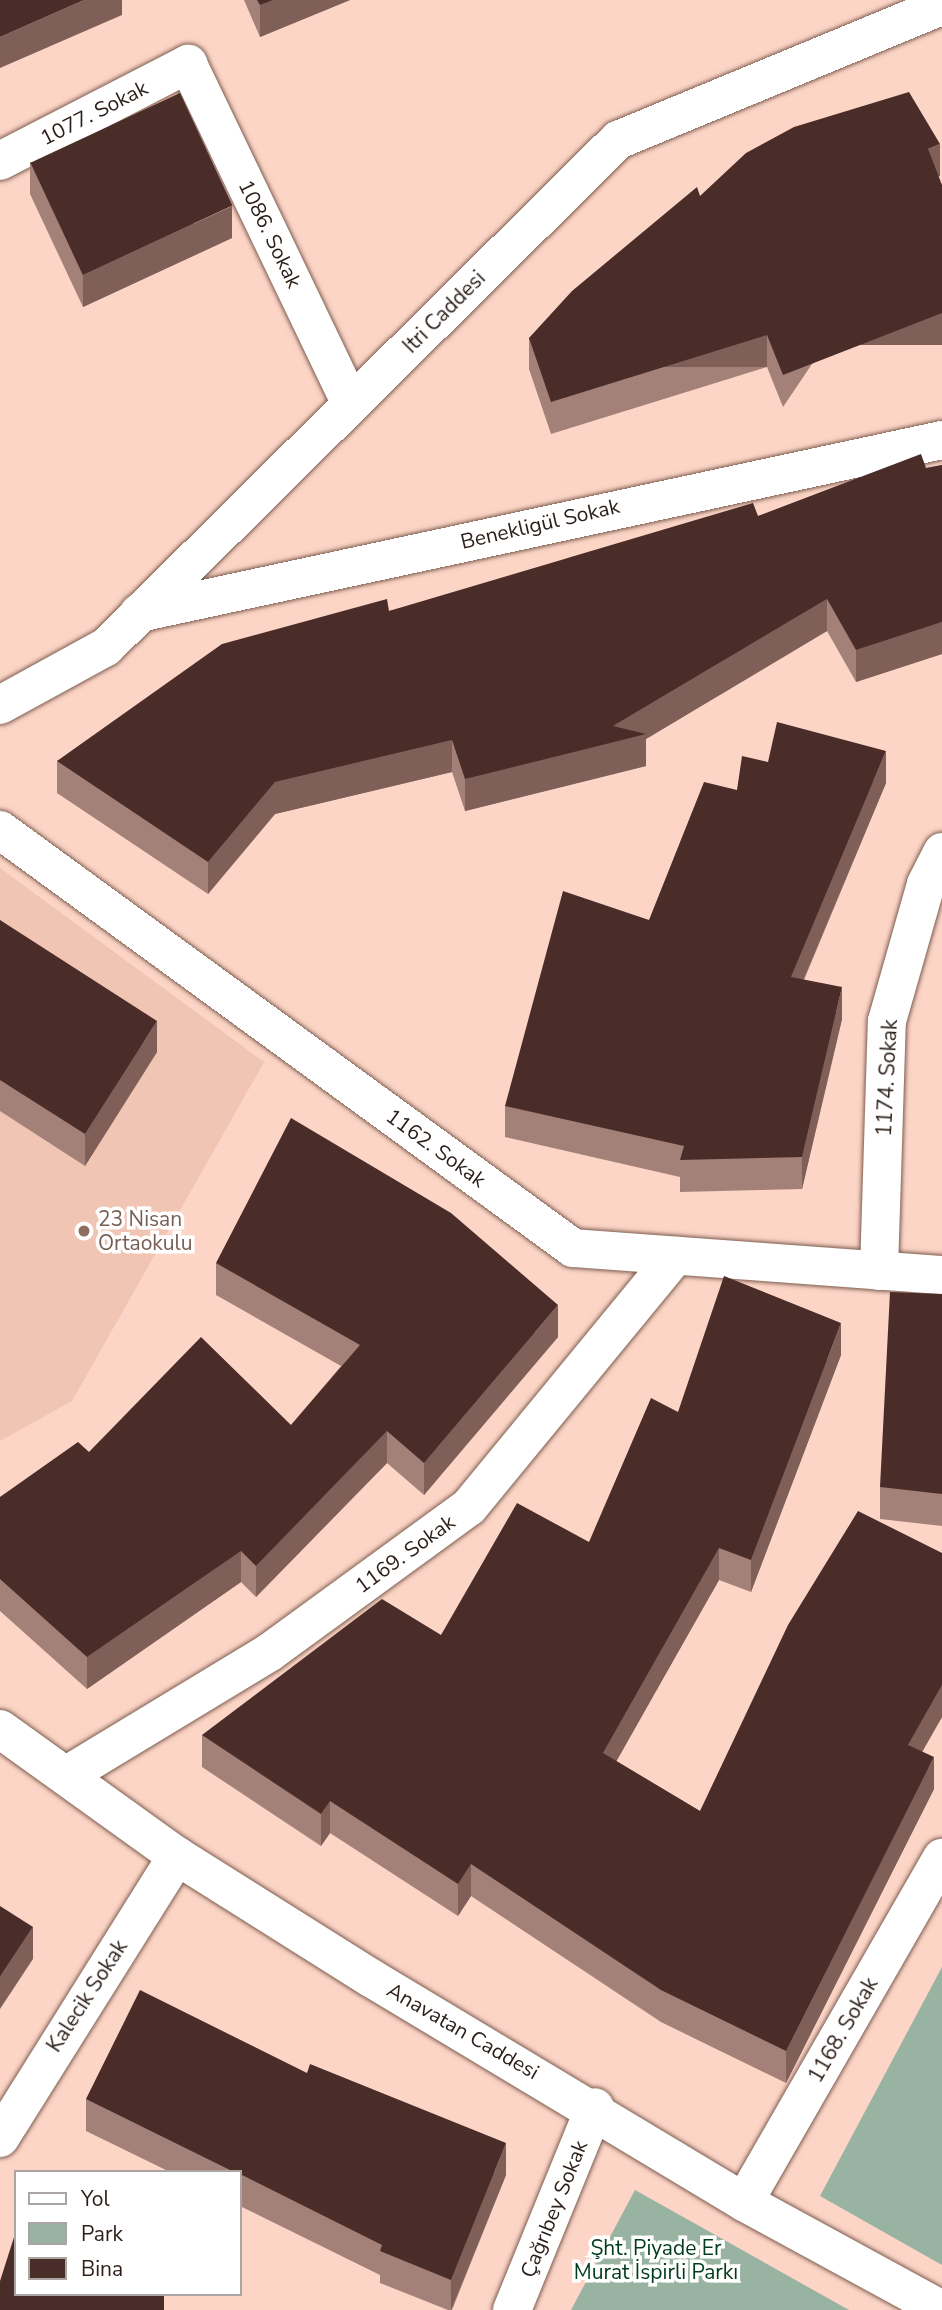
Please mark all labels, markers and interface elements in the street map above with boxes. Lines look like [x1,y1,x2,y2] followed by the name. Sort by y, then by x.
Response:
[36,75,152,151] street label: 1077. Sokak
[233,176,307,292] street label: 1086. Sokak
[398,266,490,358] street label: Itri Caddesi
[458,493,622,555] street label: Benekligül Sokak
[871,1019,903,1137] street label: 1174. Sokak
[381,1103,491,1193] street label: 1162. Sokak
[98,1206,193,1256] place label: 23 Nisan Ortaokulu
[76,1223,92,1239] marker: 23 Nisan Ortaokulu
[350,1509,460,1599] street label: 1169. Sokak
[41,1935,133,2057] street label: Kalecik Sokak
[803,1973,883,2087] street label: 1168. Sokak
[383,1977,543,2085] street label: Anavatan Caddesi
[515,2137,593,2281] street label: Çağrıbey Sokak
[14,2170,242,2296] legend
[81,2185,110,2213] text: Yol
[81,2220,123,2248] text: Park
[574,2235,738,2285] park label: Şht. Piyade Er Murat İspirli Parkı
[81,2255,123,2283] text: Bina

